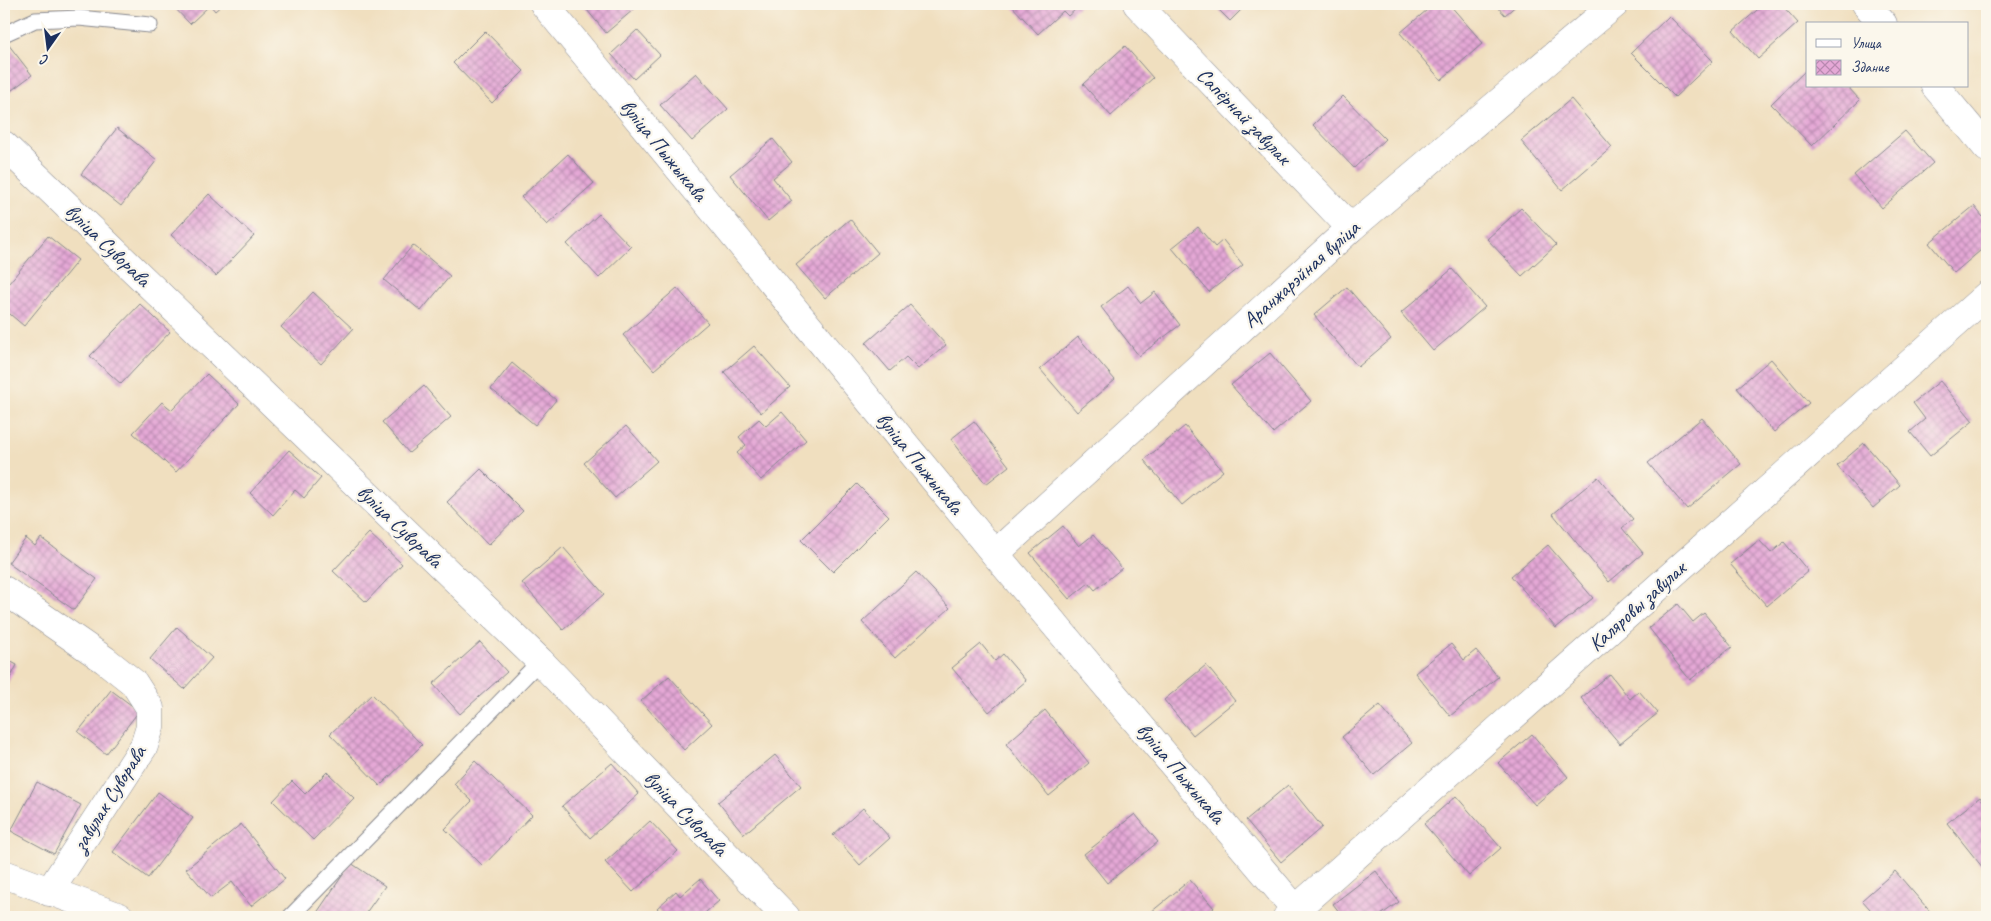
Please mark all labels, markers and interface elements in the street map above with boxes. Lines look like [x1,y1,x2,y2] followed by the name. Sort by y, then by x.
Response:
[22,22,72,72] north arrow
[1806,22,1968,88] legend
[1851,34,1882,53] text: Улица
[38,51,50,69] text: С
[1851,58,1890,77] text: Здание
[1191,62,1298,172] street label: Сапёрнай завулак
[615,94,714,208] street label: вуліца Пыжыкава
[60,198,157,293] street label: вуліца Суворава
[1237,213,1366,333] street label: Аранжарэйная вуліца
[871,407,970,521] street label: вуліца Пыжыкава
[352,479,449,574] street label: вуліца Суворава
[1583,554,1694,657] street label: Каляровы завулак
[1131,717,1232,830] street label: вуліца Пыжыкава
[65,739,153,858] street label: завулак Суворава
[639,765,734,862] street label: вуліца Суворава

